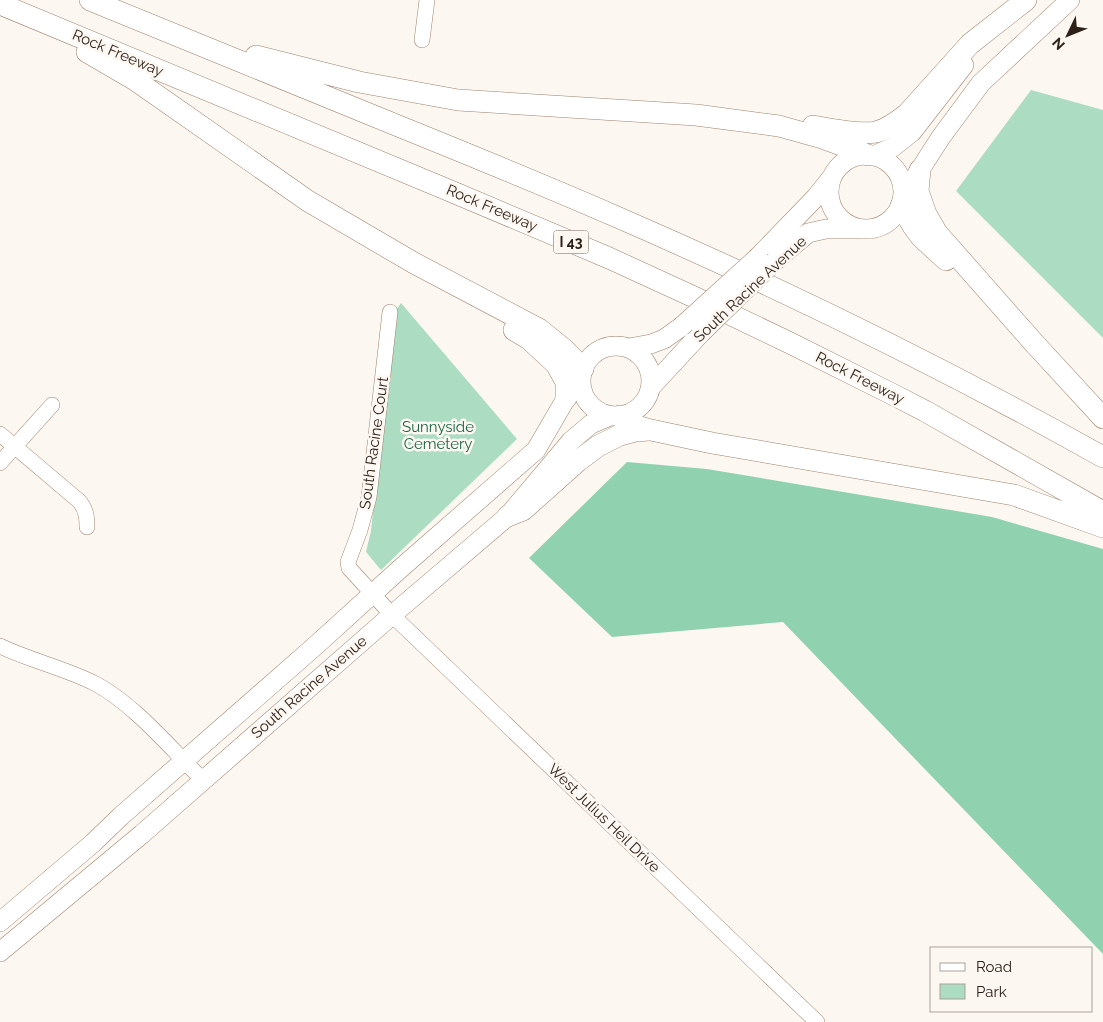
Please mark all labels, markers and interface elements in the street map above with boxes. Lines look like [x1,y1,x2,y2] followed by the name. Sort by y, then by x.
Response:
[1043,10,1093,60] north arrow
[70,26,166,80] street label: Rock Freeway
[1049,35,1068,53] text: N
[444,181,540,235] street label: Rock Freeway
[554,230,588,253] road number: I 43
[690,232,810,346] street label: South Racine Avenue
[813,348,907,408] street label: Rock Freeway
[356,376,392,510] street label: South Racine Court
[402,418,474,453] park label: Sunnyside Cemetery
[247,632,371,742] street label: South Racine Avenue
[544,760,664,876] street label: West Julius Heil Drive
[930,947,1093,1012] legend
[976,958,1012,976] text: Road
[976,983,1007,1001] text: Park

